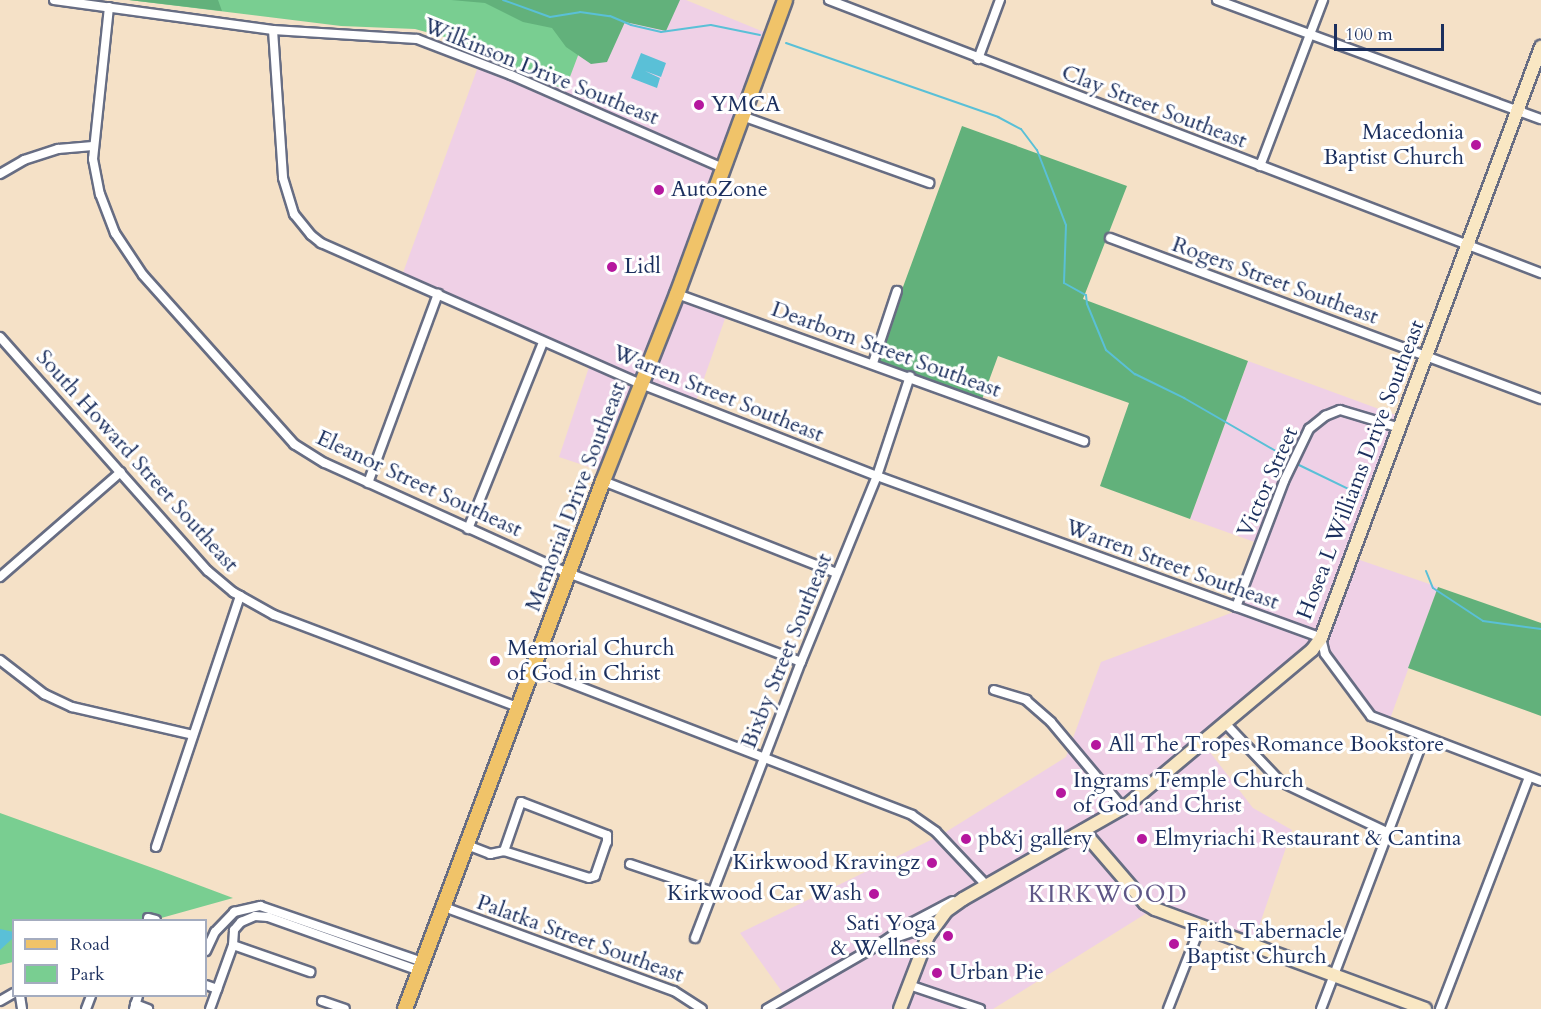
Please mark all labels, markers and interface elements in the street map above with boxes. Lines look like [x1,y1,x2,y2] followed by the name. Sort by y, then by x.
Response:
[1337,12,1446,50] scale bar
[420,13,662,131] street label: Wilkinson Drive Southeast
[1345,22,1393,47] text: 100 m
[1058,60,1250,154] street label: Clay Street Southeast
[711,92,781,118] place label: YMCA
[692,98,706,112] marker: YMCA
[1323,119,1464,170] place label: Macedonia Baptist Church
[1469,138,1483,152] marker: Macedonia Baptist Church
[671,177,768,203] place label: AutoZone
[652,183,666,197] marker: AutoZone
[1168,231,1382,331] street label: Rogers Street Southeast
[624,254,661,280] place label: Lidl
[605,260,619,274] marker: Lidl
[768,296,1004,404] street label: Dearborn Street Southeast
[1292,317,1430,623] street label: Hosea L Williams Drive Southeast
[609,340,827,448] street label: Warren Street Southeast
[30,345,244,577] street label: South Howard Street Southeast
[520,379,632,615] street label: Memorial Drive Southeast
[1232,423,1304,541] street label: Victor Street
[312,425,526,543] street label: Eleanor Street Southeast
[1062,514,1282,616] street label: Warren Street Southeast
[736,550,838,752] street label: Bixby Street Southeast
[507,635,675,686] place label: Memorial Church of God in Christ
[488,654,502,668] marker: Memorial Church of God in Christ
[1108,732,1444,758] place label: All The Tropes Romance Bookstore
[1089,738,1103,752] marker: All The Tropes Romance Bookstore
[1073,767,1304,818] place label: Ingrams Temple Church of God and Christ
[1054,786,1068,800] marker: Ingrams Temple Church of God and Christ
[978,826,1093,852] place label: pb&j gallery
[1154,826,1462,852] place label: Elmyriachi Restaurant & Cantina
[959,832,973,846] marker: pb&j gallery
[1135,832,1149,846] marker: Elmyriachi Restaurant & Cantina
[733,850,920,876] place label: Kirkwood Kravingz
[925,856,939,870] marker: Kirkwood Kravingz
[667,881,862,907] place label: Kirkwood Car Wash
[1028,881,1188,909] district label: KIRKWOOD
[867,887,881,901] marker: Kirkwood Car Wash
[473,889,687,989] street label: Palatka Street Southeast
[831,910,936,962] place label: Sati Yoga & Wellness
[1186,918,1342,969] place label: Faith Tabernacle Baptist Church
[12,919,207,997] legend
[941,929,955,943] marker: Sati Yoga & Wellness
[70,932,110,957] text: Road
[1167,937,1181,951] marker: Faith Tabernacle Baptist Church
[949,960,1044,986] place label: Urban Pie
[70,962,105,987] text: Park
[930,966,944,980] marker: Urban Pie

